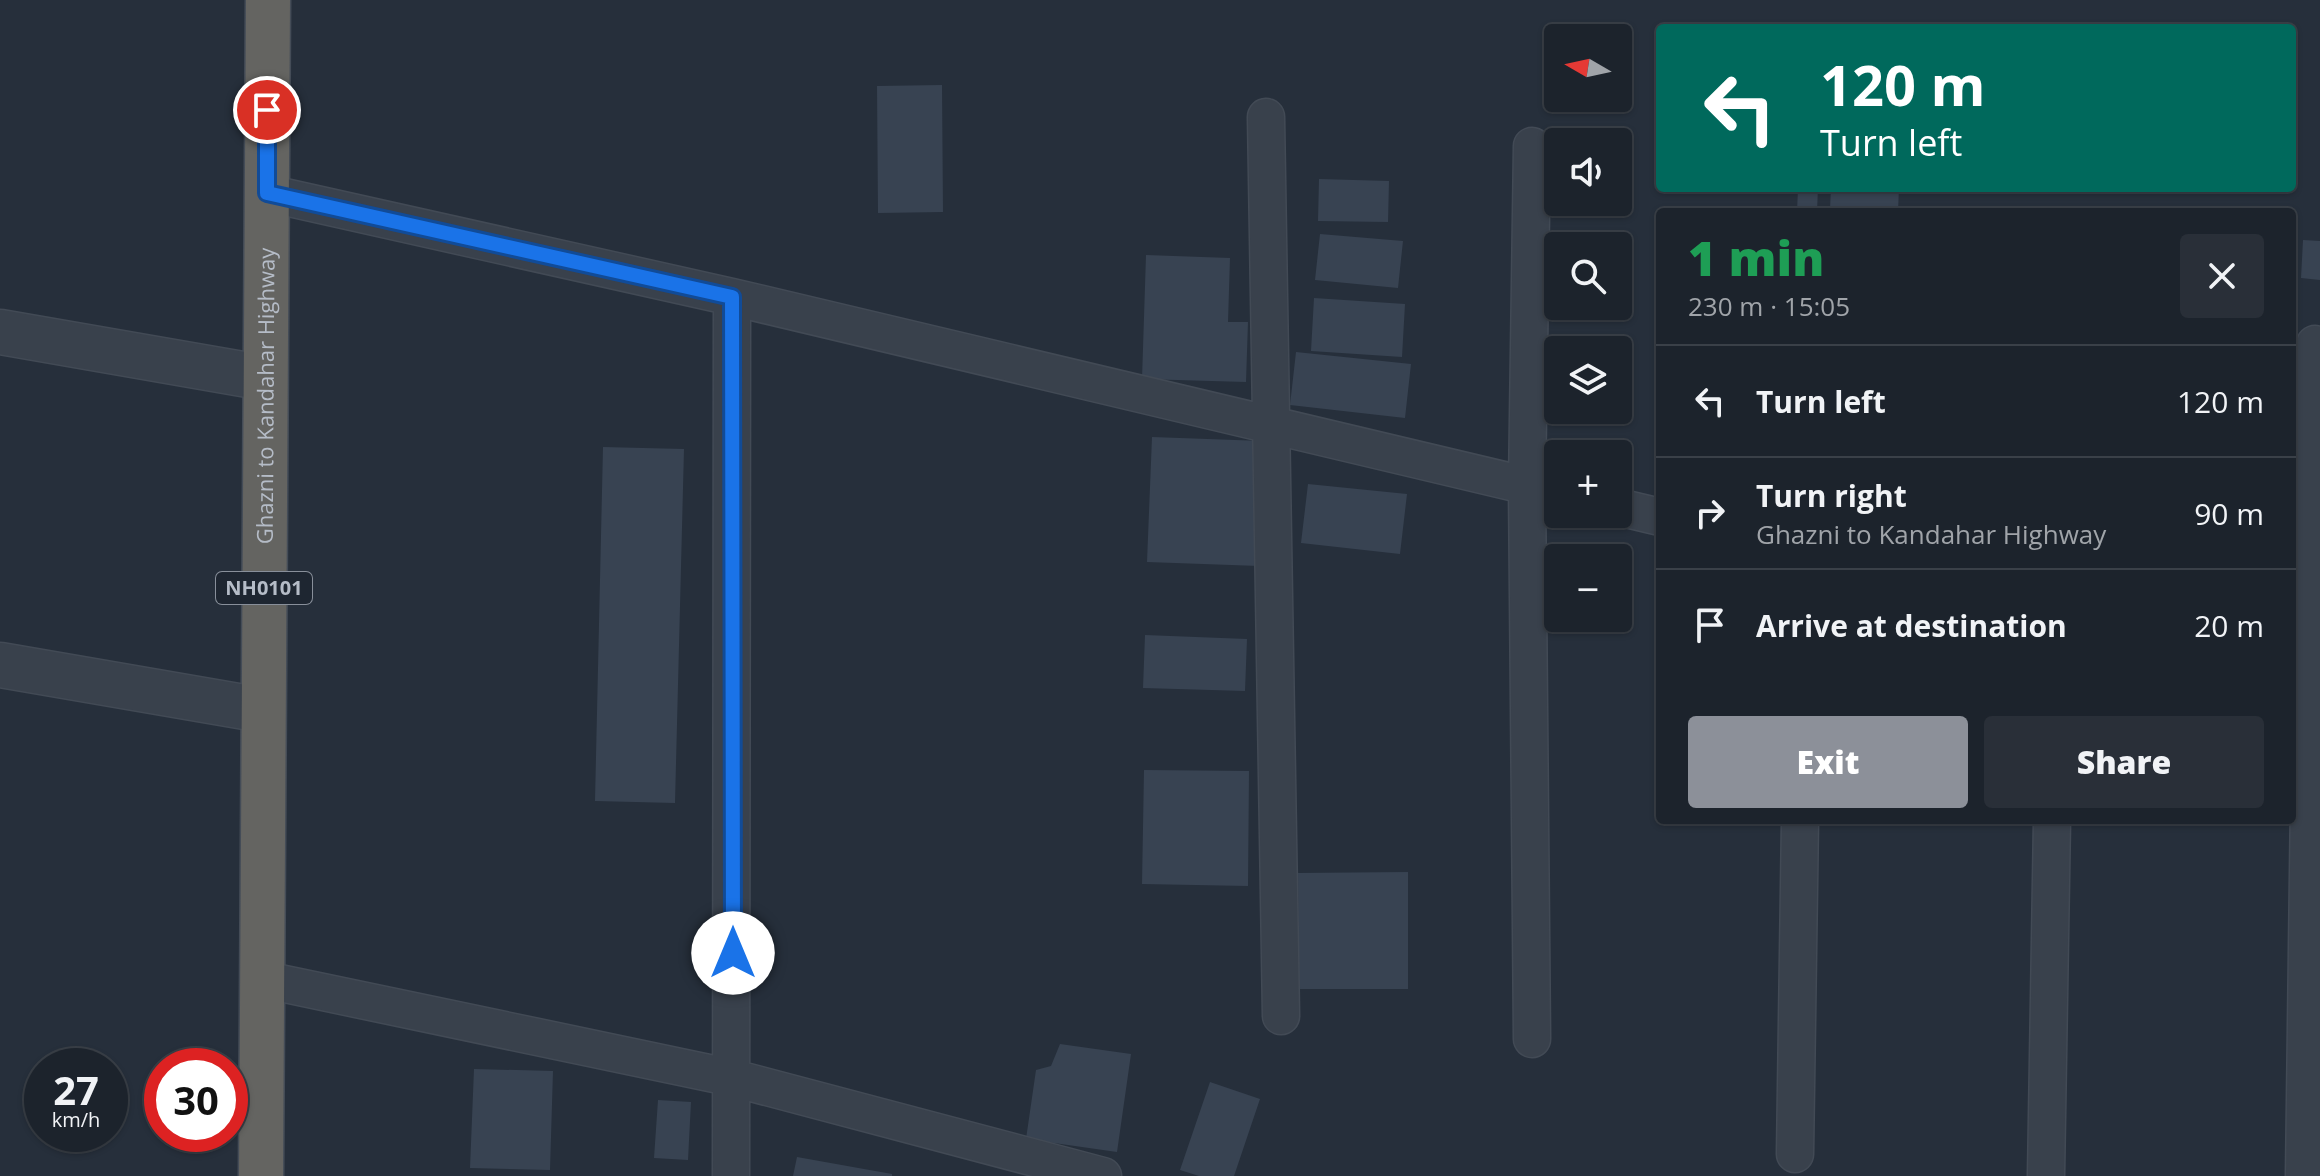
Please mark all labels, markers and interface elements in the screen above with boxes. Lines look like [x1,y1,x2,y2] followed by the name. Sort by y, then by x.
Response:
[1544,24,1632,112] north arrow
[1544,24,1632,632] map controls
[1820,46,1986,122] text: 120 m
[1688,56,1792,160] icon: left
[233,76,301,144] pin
[245,88,289,132] icon: arrive
[1820,118,1962,167] text: Turn left
[1544,128,1632,216] button: sound
[1688,225,1824,290] text: 1 min
[1544,232,1632,320] button: search
[2180,234,2264,318] button: close
[249,247,281,544] street label: Ghazni to Kandahar Highway
[1688,288,1850,324] text: 230 m · 15:05
[1544,336,1632,424] button: layers
[1688,379,1732,423] icon: left
[1756,381,1886,422] text: Turn left
[2177,381,2264,422] text: 120 m
[1544,440,1632,528] button: +
[1756,475,1907,516] text: Turn right
[1688,491,1732,535] icon: right
[2194,493,2264,534] text: 90 m
[1756,516,2106,552] text: Ghazni to Kandahar Highway
[1544,544,1632,632] button: −
[216,572,312,604] road number: NH0101
[1688,603,1732,647] icon: arrive
[1756,605,2067,646] text: Arrive at destination
[2194,605,2264,646] text: 20 m
[1688,716,1968,808] button: Exit
[1984,716,2264,808] button: Share
[691,911,775,995] position arrow
[144,1048,248,1152] speed limit sign: 30
[53,1062,99,1117] text: 27
[52,1106,100,1133] text: km/h

